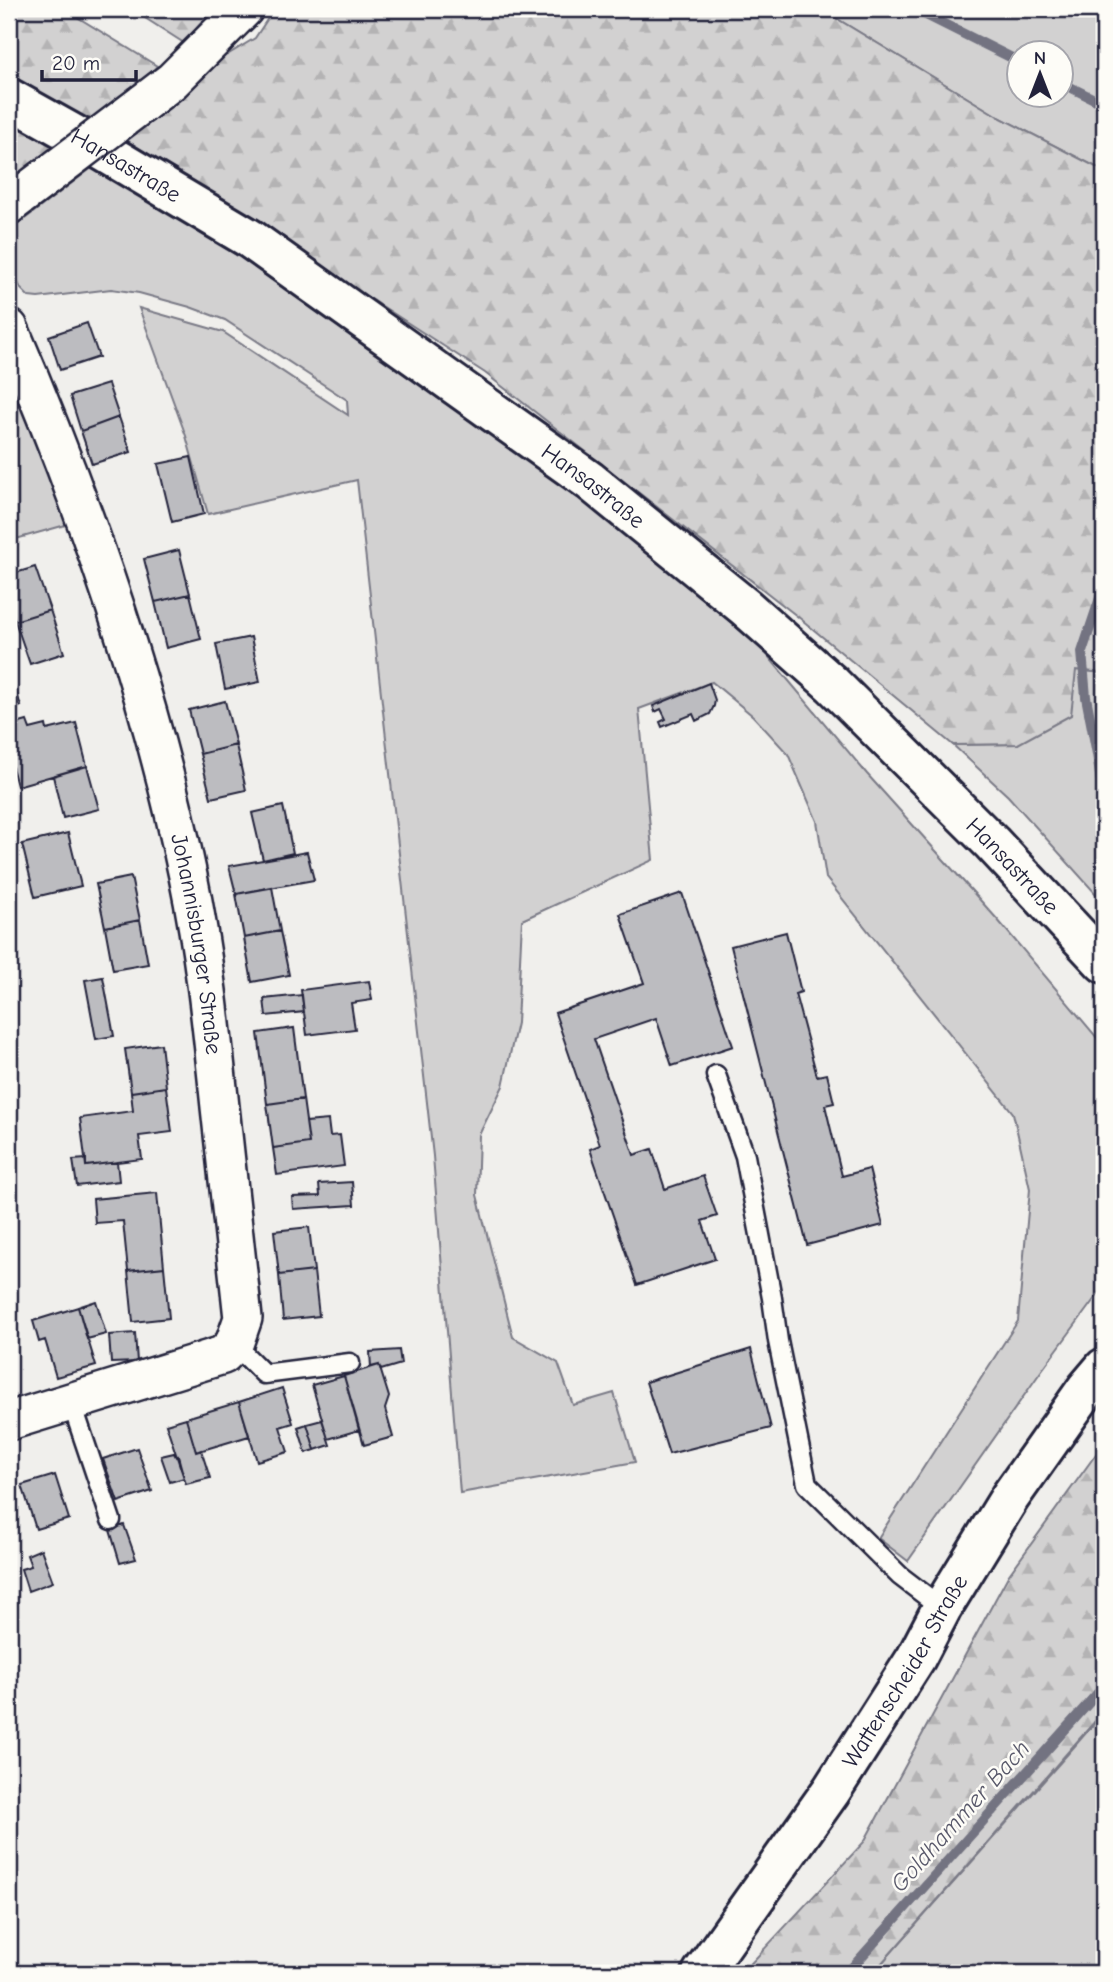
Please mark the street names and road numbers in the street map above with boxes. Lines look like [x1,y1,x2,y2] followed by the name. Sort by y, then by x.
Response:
[66,122,186,208] street label: Hansastraße
[536,437,650,534] street label: Hansastraße
[961,812,1065,920] street label: Hansastraße
[166,831,228,1056] street label: Johannisburger Straße
[836,1569,973,1773] street label: Wattenscheider Straße

